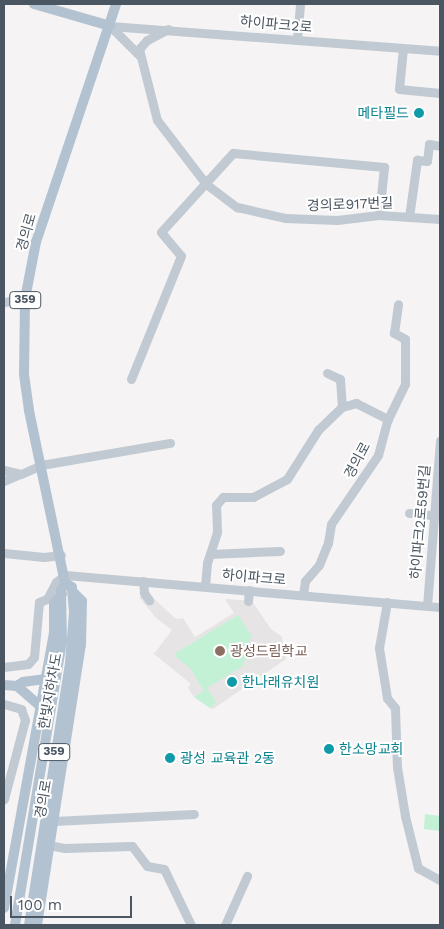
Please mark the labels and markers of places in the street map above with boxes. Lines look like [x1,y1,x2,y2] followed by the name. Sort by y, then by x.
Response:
[357,105,409,121] place label: 메타필드
[413,107,425,119] marker: 메타필드
[230,643,307,659] place label: 광성드림학교
[214,645,226,657] marker: 광성드림학교
[242,674,319,690] place label: 한나래유치원
[226,676,238,688] marker: 한나래유치원
[339,741,403,757] place label: 한소망교회
[323,743,335,755] marker: 한소망교회
[180,750,275,766] place label: 광성 교육관 2동
[164,752,176,764] marker: 광성 교육관 2동

